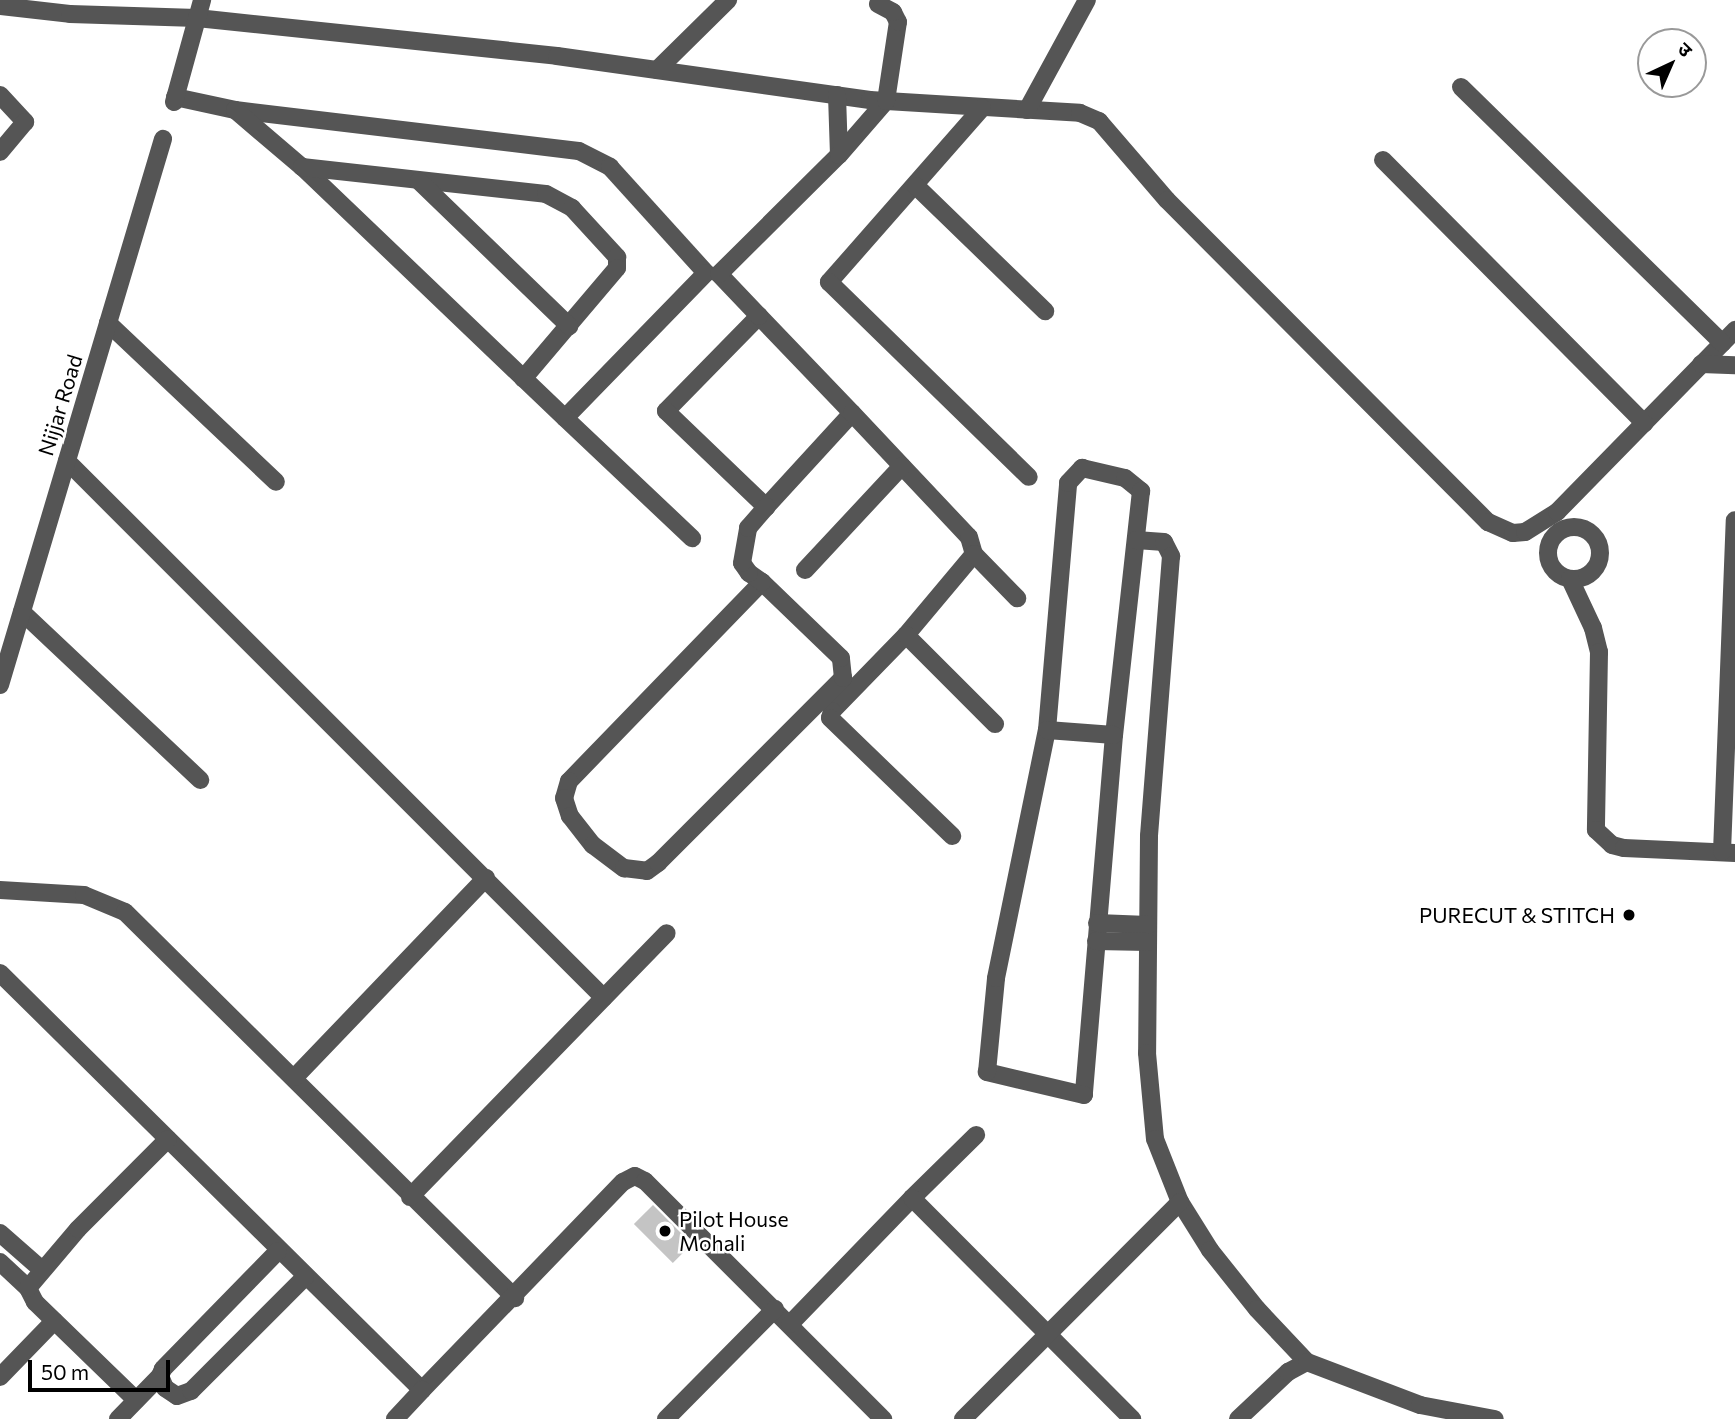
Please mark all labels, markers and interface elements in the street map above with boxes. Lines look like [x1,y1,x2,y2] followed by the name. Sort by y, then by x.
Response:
[1637,28,1707,98] north arrow
[1674,37,1698,61] text: उ
[33,351,87,459] street label: Nijjar Road
[1419,902,1615,928] place label: PURECUT & STITCH
[1621,907,1637,923] marker: PURECUT & STITCH
[679,1206,789,1256] place label: Pilot House Mohali
[657,1223,673,1239] marker: Pilot House Mohali
[32,1346,173,1390] scale bar
[41,1359,89,1384] text: 50 m

